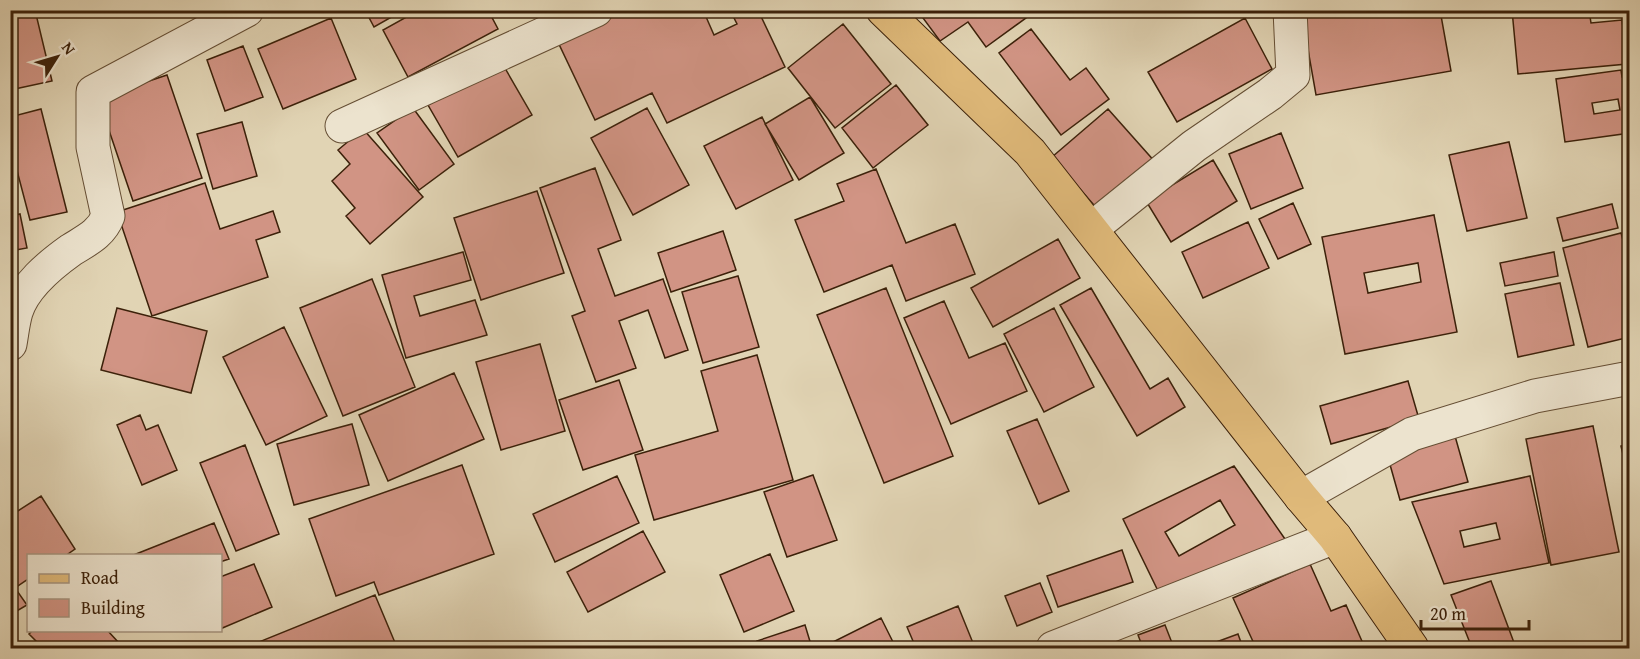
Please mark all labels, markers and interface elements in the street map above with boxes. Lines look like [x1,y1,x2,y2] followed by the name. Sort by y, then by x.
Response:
[27,27,87,87] north arrow
[56,36,82,60] text: N
[27,554,222,632] legend
[81,564,119,591] text: Road
[1421,593,1529,631] scale bar
[81,594,145,621] text: Building
[1430,600,1466,627] text: 20 m

